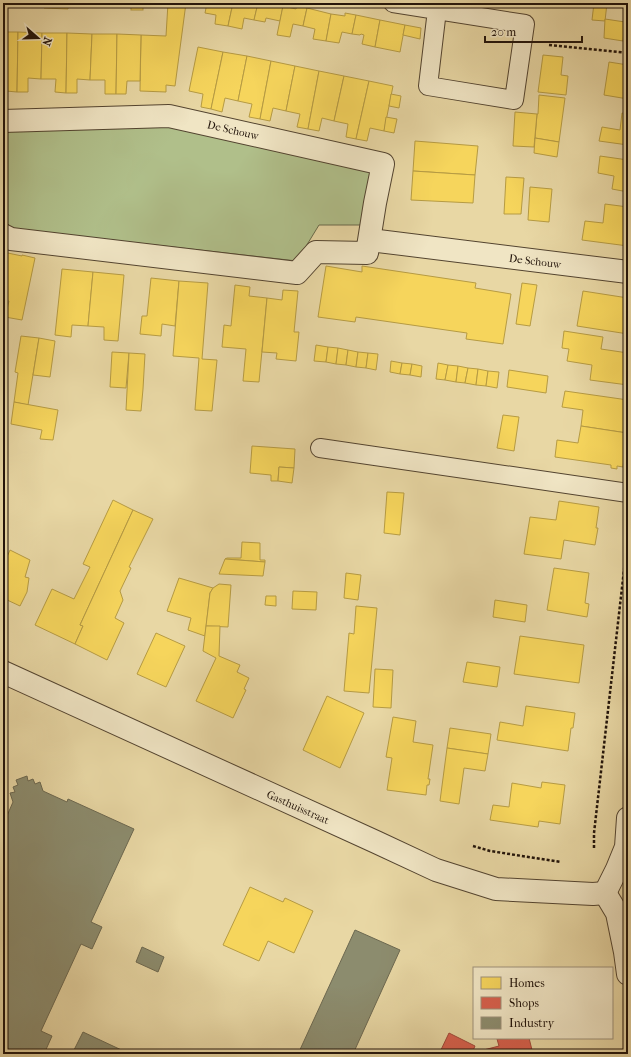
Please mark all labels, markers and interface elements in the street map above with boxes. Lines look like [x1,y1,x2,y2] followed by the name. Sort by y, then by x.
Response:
[18,18,58,58] north arrow
[485,18,582,44] scale bar
[491,25,516,39] text: 20 m
[39,35,54,48] text: N
[206,118,261,143] street label: De Schouw
[508,252,563,271] street label: De Schouw
[264,788,331,827] street label: Gasthuisstraat
[473,967,613,1039] legend
[509,976,545,990] text: Homes
[509,996,539,1010] text: Shops
[509,1016,555,1030] text: Industry

